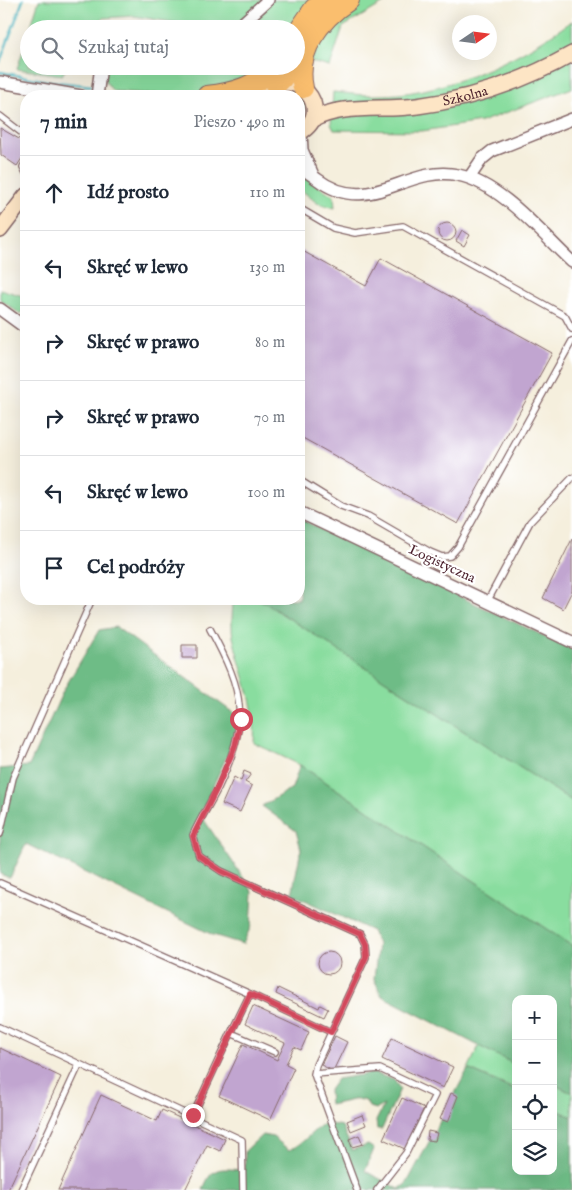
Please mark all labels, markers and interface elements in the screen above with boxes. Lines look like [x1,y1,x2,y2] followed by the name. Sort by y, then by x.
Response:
[452,15,497,60] north arrow
[20,20,305,75] search box
[38,34,66,62] icon: search
[78,36,169,60] text: Szukaj tutaj
[441,82,491,111] street label: Szkolna
[40,109,87,136] text: 7 min
[193,113,285,133] text: Pieszo · 490 m
[40,179,68,207] icon: ahead
[87,181,169,205] text: Idź prosto
[249,183,285,203] text: 110 m
[40,254,68,282] icon: left
[87,256,188,280] text: Skręć w lewo
[249,258,285,278] text: 130 m
[40,329,68,357] icon: right
[87,331,199,355] text: Skręć w prawo
[255,333,285,353] text: 80 m
[40,404,68,432] icon: right
[87,406,199,430] text: Skręć w prawo
[254,408,285,428] text: 70 m
[40,479,68,507] icon: left
[87,481,188,505] text: Skręć w lewo
[248,483,285,503] text: 100 m
[406,541,479,588] street label: Logistyczna
[40,554,68,582] icon: arrive
[87,556,185,580] text: Cel podróży
[230,708,253,731] route start
[512,995,557,1175] map controls
[512,995,557,1040] button: +
[512,1040,557,1085] button: −
[512,1085,557,1130] button: locate
[182,1104,205,1127] route end
[512,1130,557,1175] button: layers

